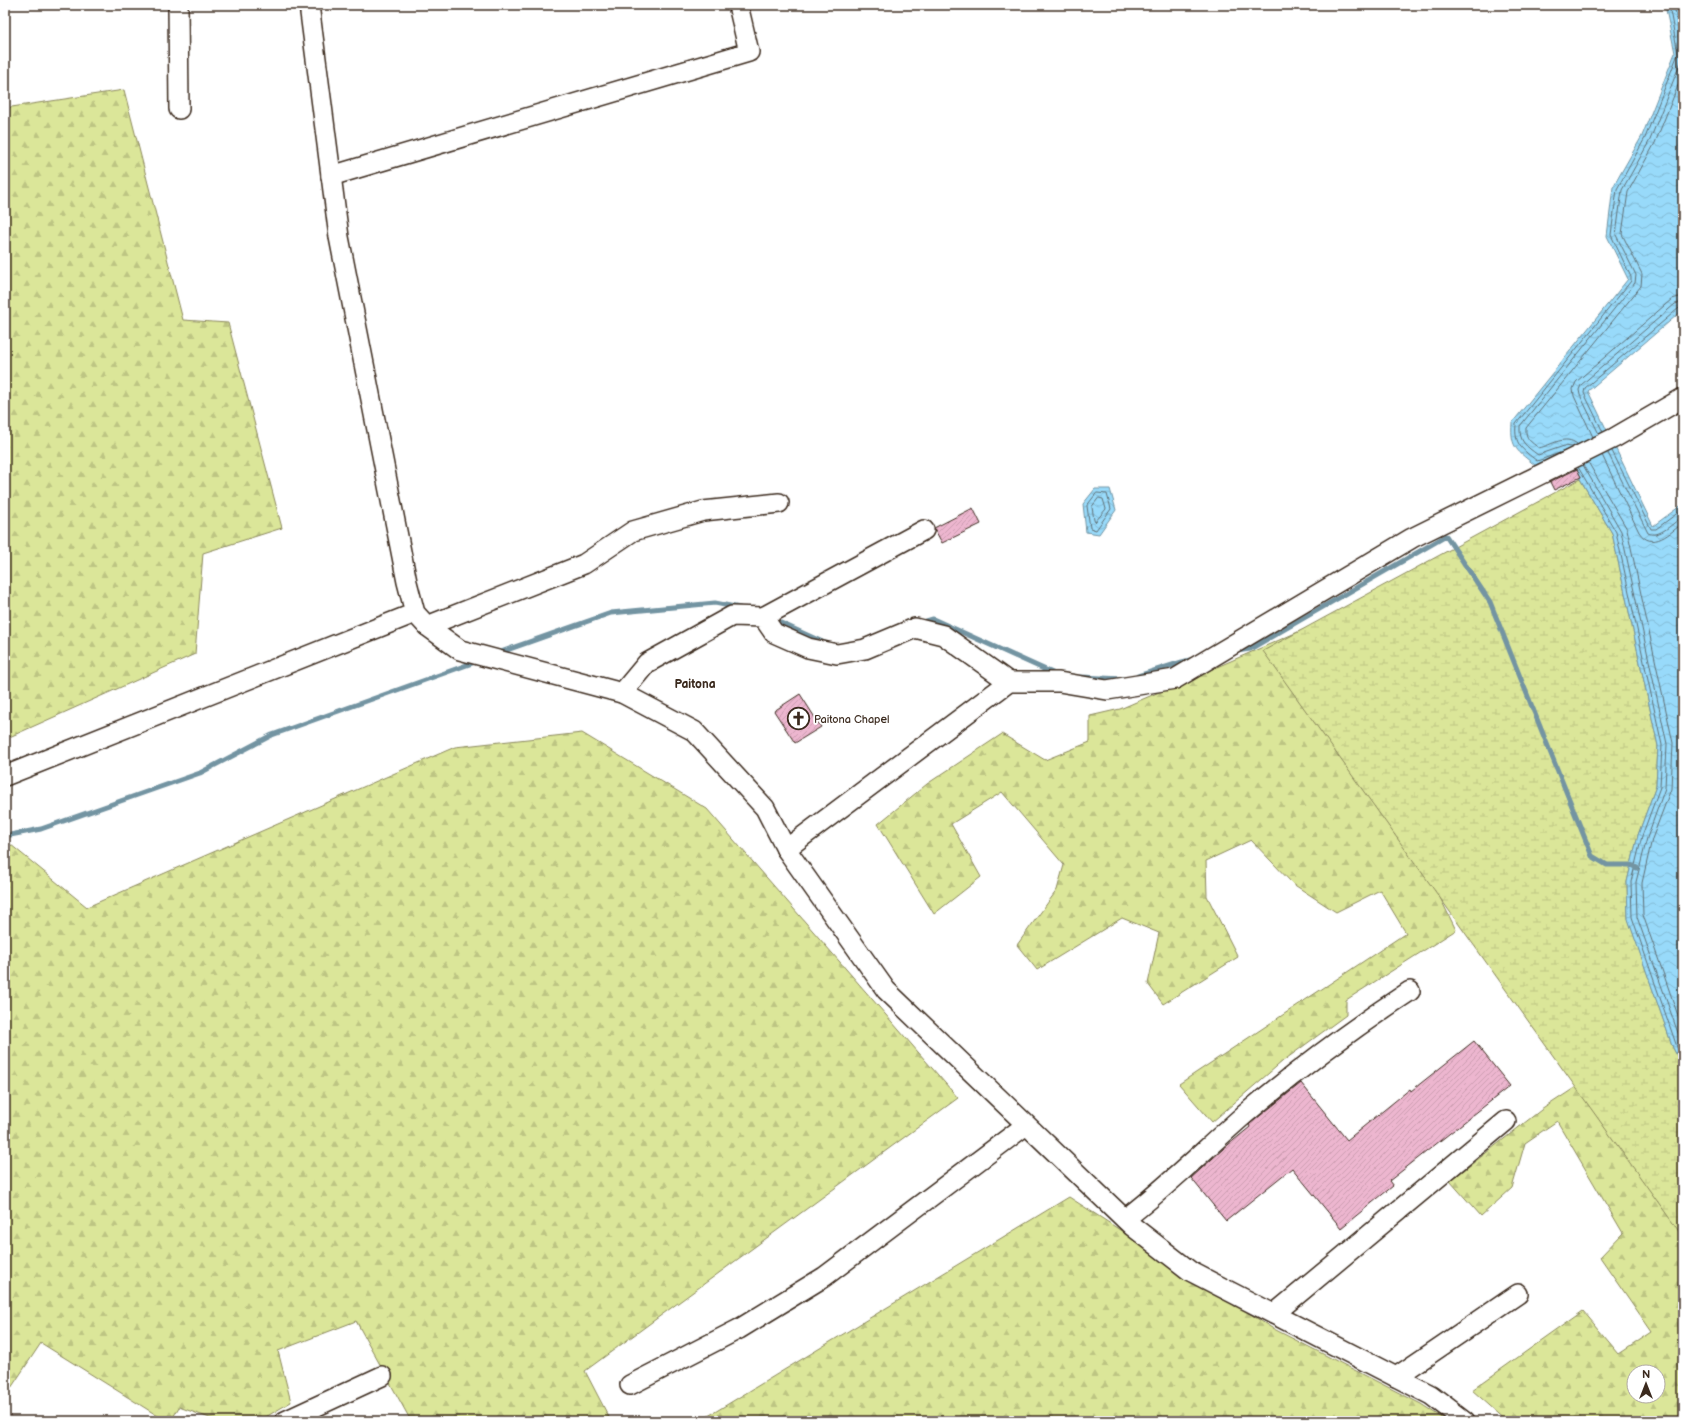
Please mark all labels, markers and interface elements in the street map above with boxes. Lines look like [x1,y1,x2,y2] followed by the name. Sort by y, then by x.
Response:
[674,677,716,692] district label: Paitona
[785,706,811,732] church icon: Paitona Chapel
[814,713,889,726] place label: Paitona Chapel
[1626,1364,1666,1404] north arrow
[1642,1368,1650,1381] text: N

